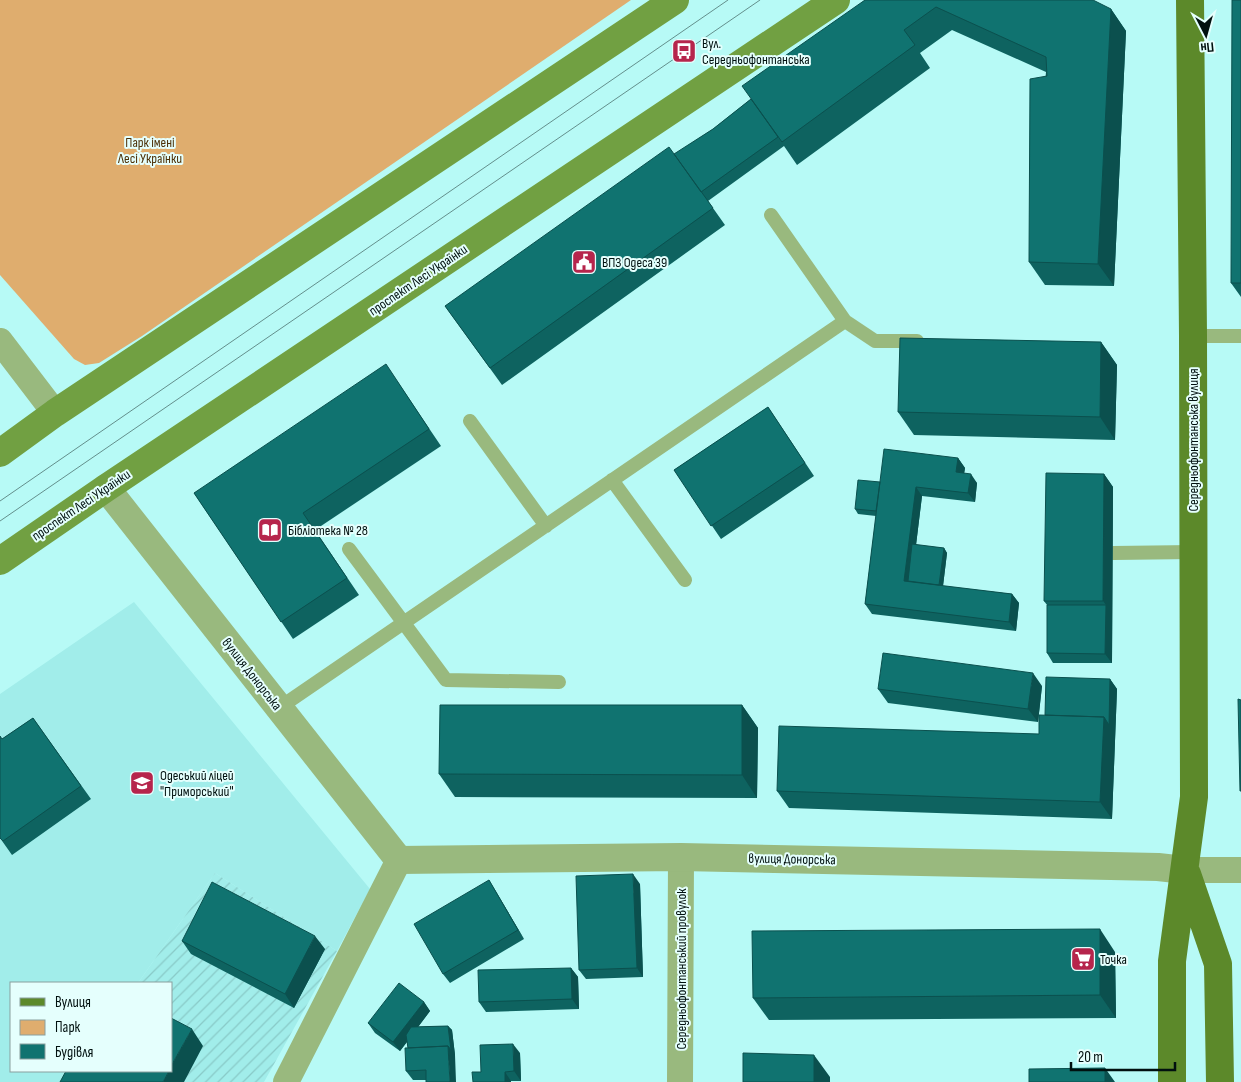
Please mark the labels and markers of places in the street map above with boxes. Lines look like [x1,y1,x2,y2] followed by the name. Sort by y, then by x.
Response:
[702,35,810,68] place label: Вул. Середньофонтанська
[671,38,697,64] bus stop icon: Вул. Середньофонтанська
[571,249,597,275] public building icon: ВПЗ Одеса 39
[602,254,667,271] place label: ВПЗ Одеса 39
[257,517,283,543] library icon: Бібліотека № 28
[288,522,368,539] place label: Бібліотека № 28
[160,767,234,800] place label: Одеський ліцей "Приморський"
[129,770,155,796] school or university icon: Одеський ліцей "Приморський"
[1070,946,1096,972] supermarket icon: Точка
[1100,951,1127,968] place label: Точка

